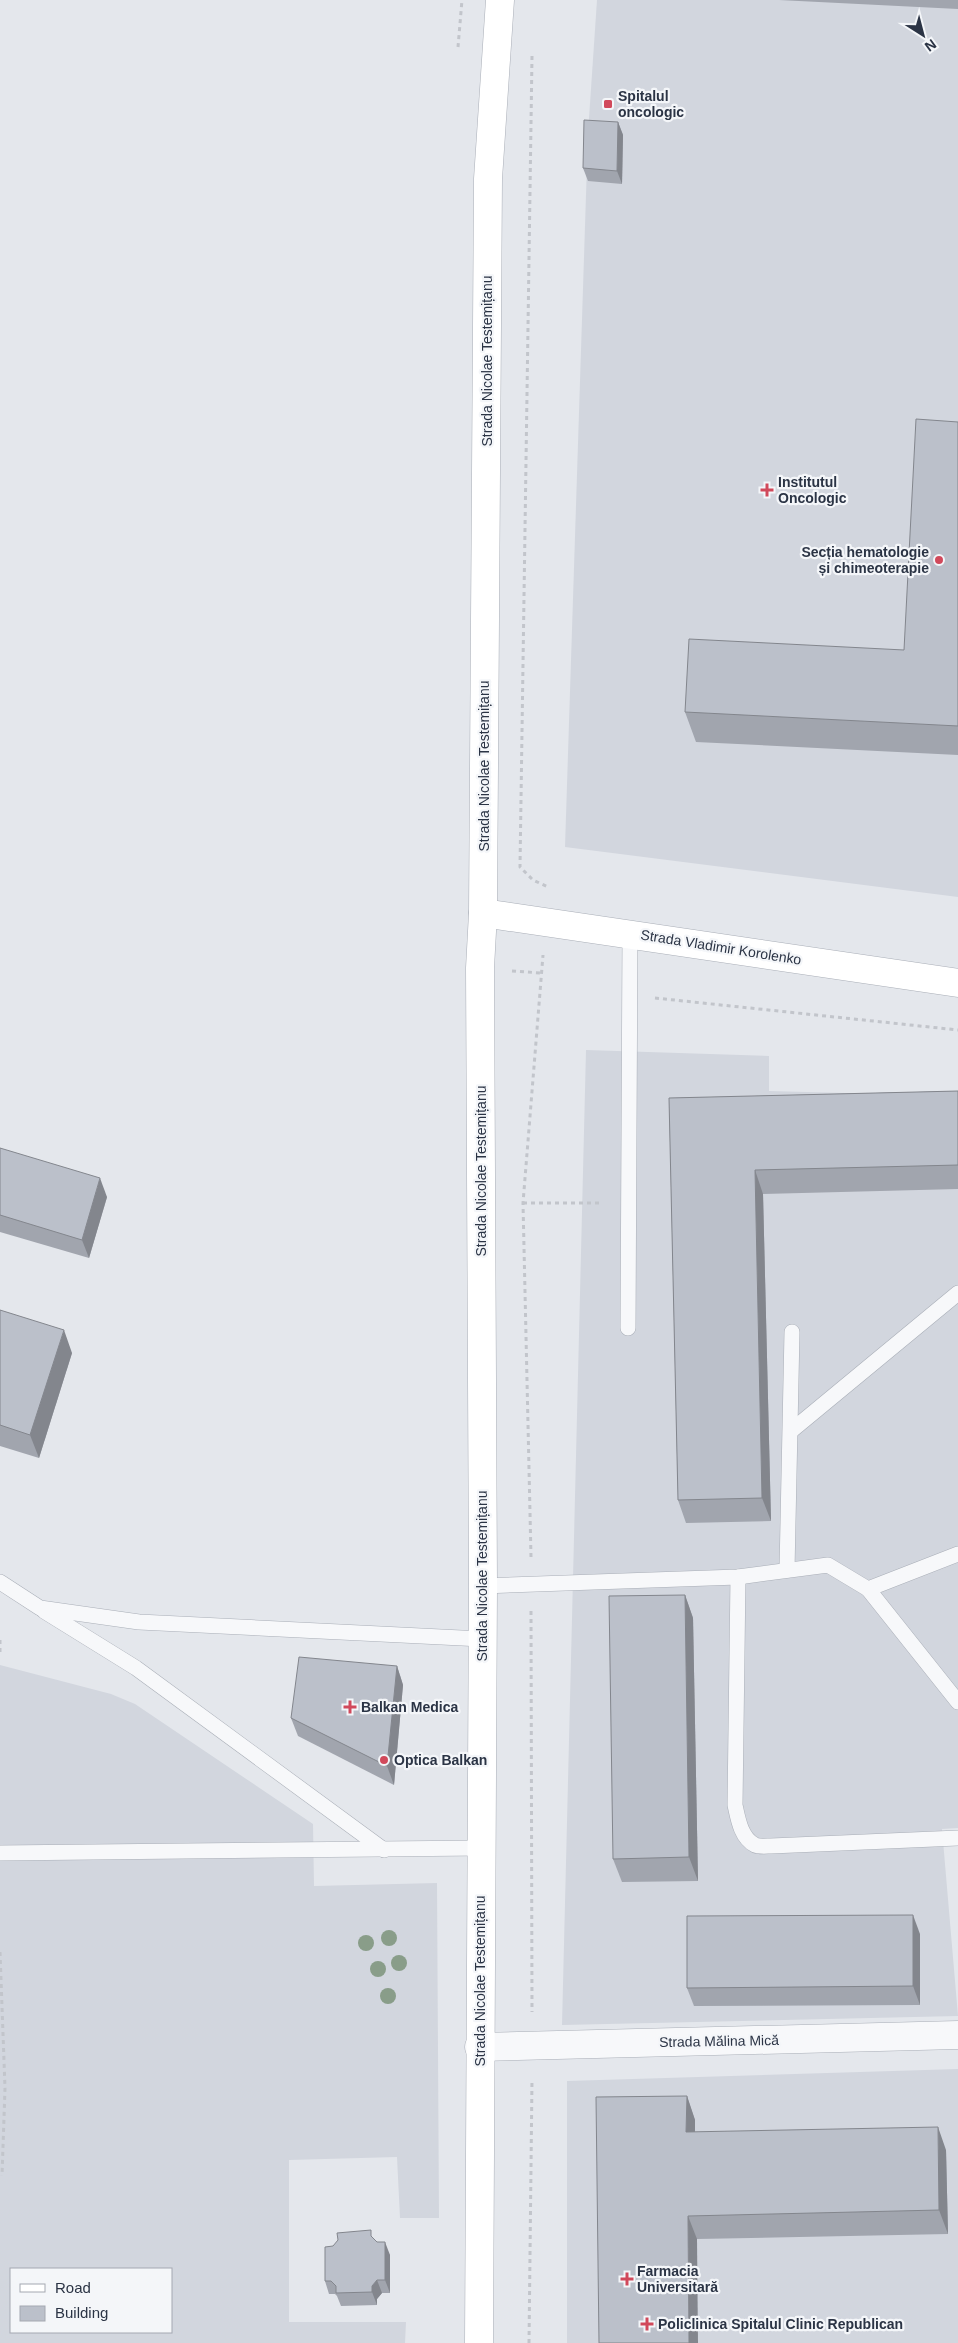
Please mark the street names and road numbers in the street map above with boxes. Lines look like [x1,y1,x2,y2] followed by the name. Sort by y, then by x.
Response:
[479,276,495,446] street label: Strada Nicolae Testemițanu
[476,681,492,851] street label: Strada Nicolae Testemițanu
[639,926,803,968] street label: Strada Vladimir Korolenko
[473,1086,489,1256] street label: Strada Nicolae Testemițanu
[474,1491,490,1661] street label: Strada Nicolae Testemițanu
[472,1896,488,2066] street label: Strada Nicolae Testemițanu
[659,2032,779,2050] street label: Strada Mălina Mică

